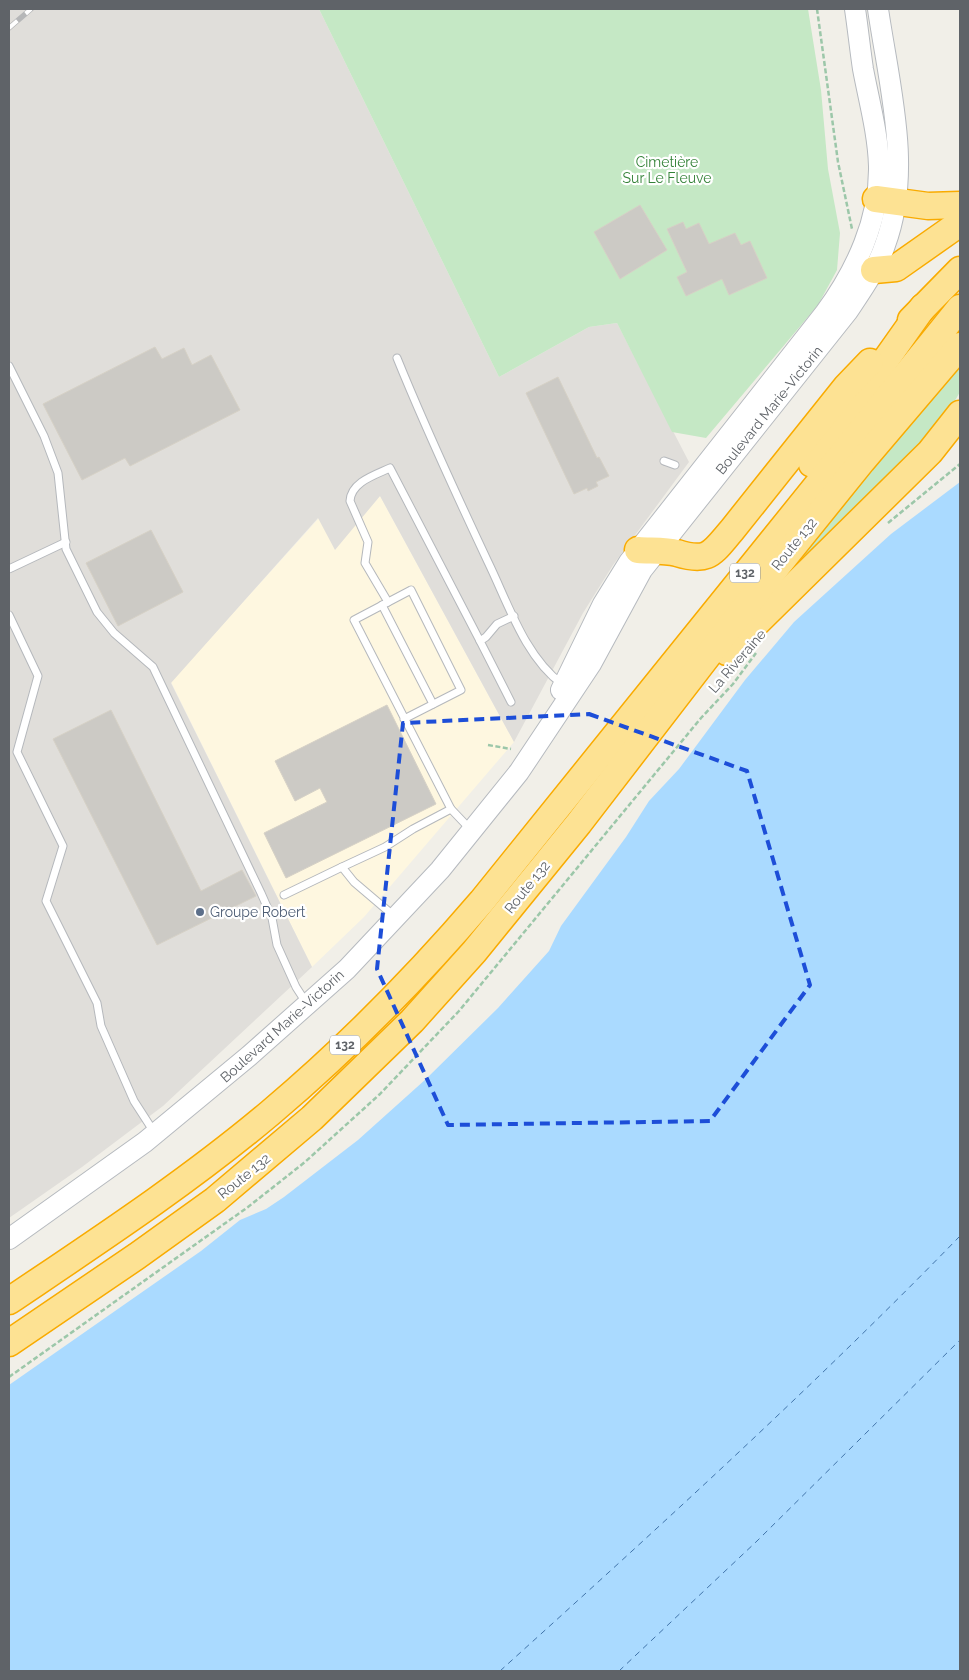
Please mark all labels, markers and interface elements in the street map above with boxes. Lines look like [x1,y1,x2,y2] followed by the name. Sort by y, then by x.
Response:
[623,154,711,186] park label: Cimetière Sur Le Fleuve
[712,343,826,477] street label: Boulevard Marie-Victorin
[768,515,820,573] street label: Route 132
[730,564,760,582] road number: 132
[705,626,769,696] street label: La Riveraine
[501,858,553,916] street label: Route 132
[210,904,306,920] place label: Groupe Robert
[194,906,206,918] marker: Groupe Robert
[217,966,347,1086] street label: Boulevard Marie-Victorin
[330,1036,360,1054] road number: 132
[215,1150,273,1202] street label: Route 132

